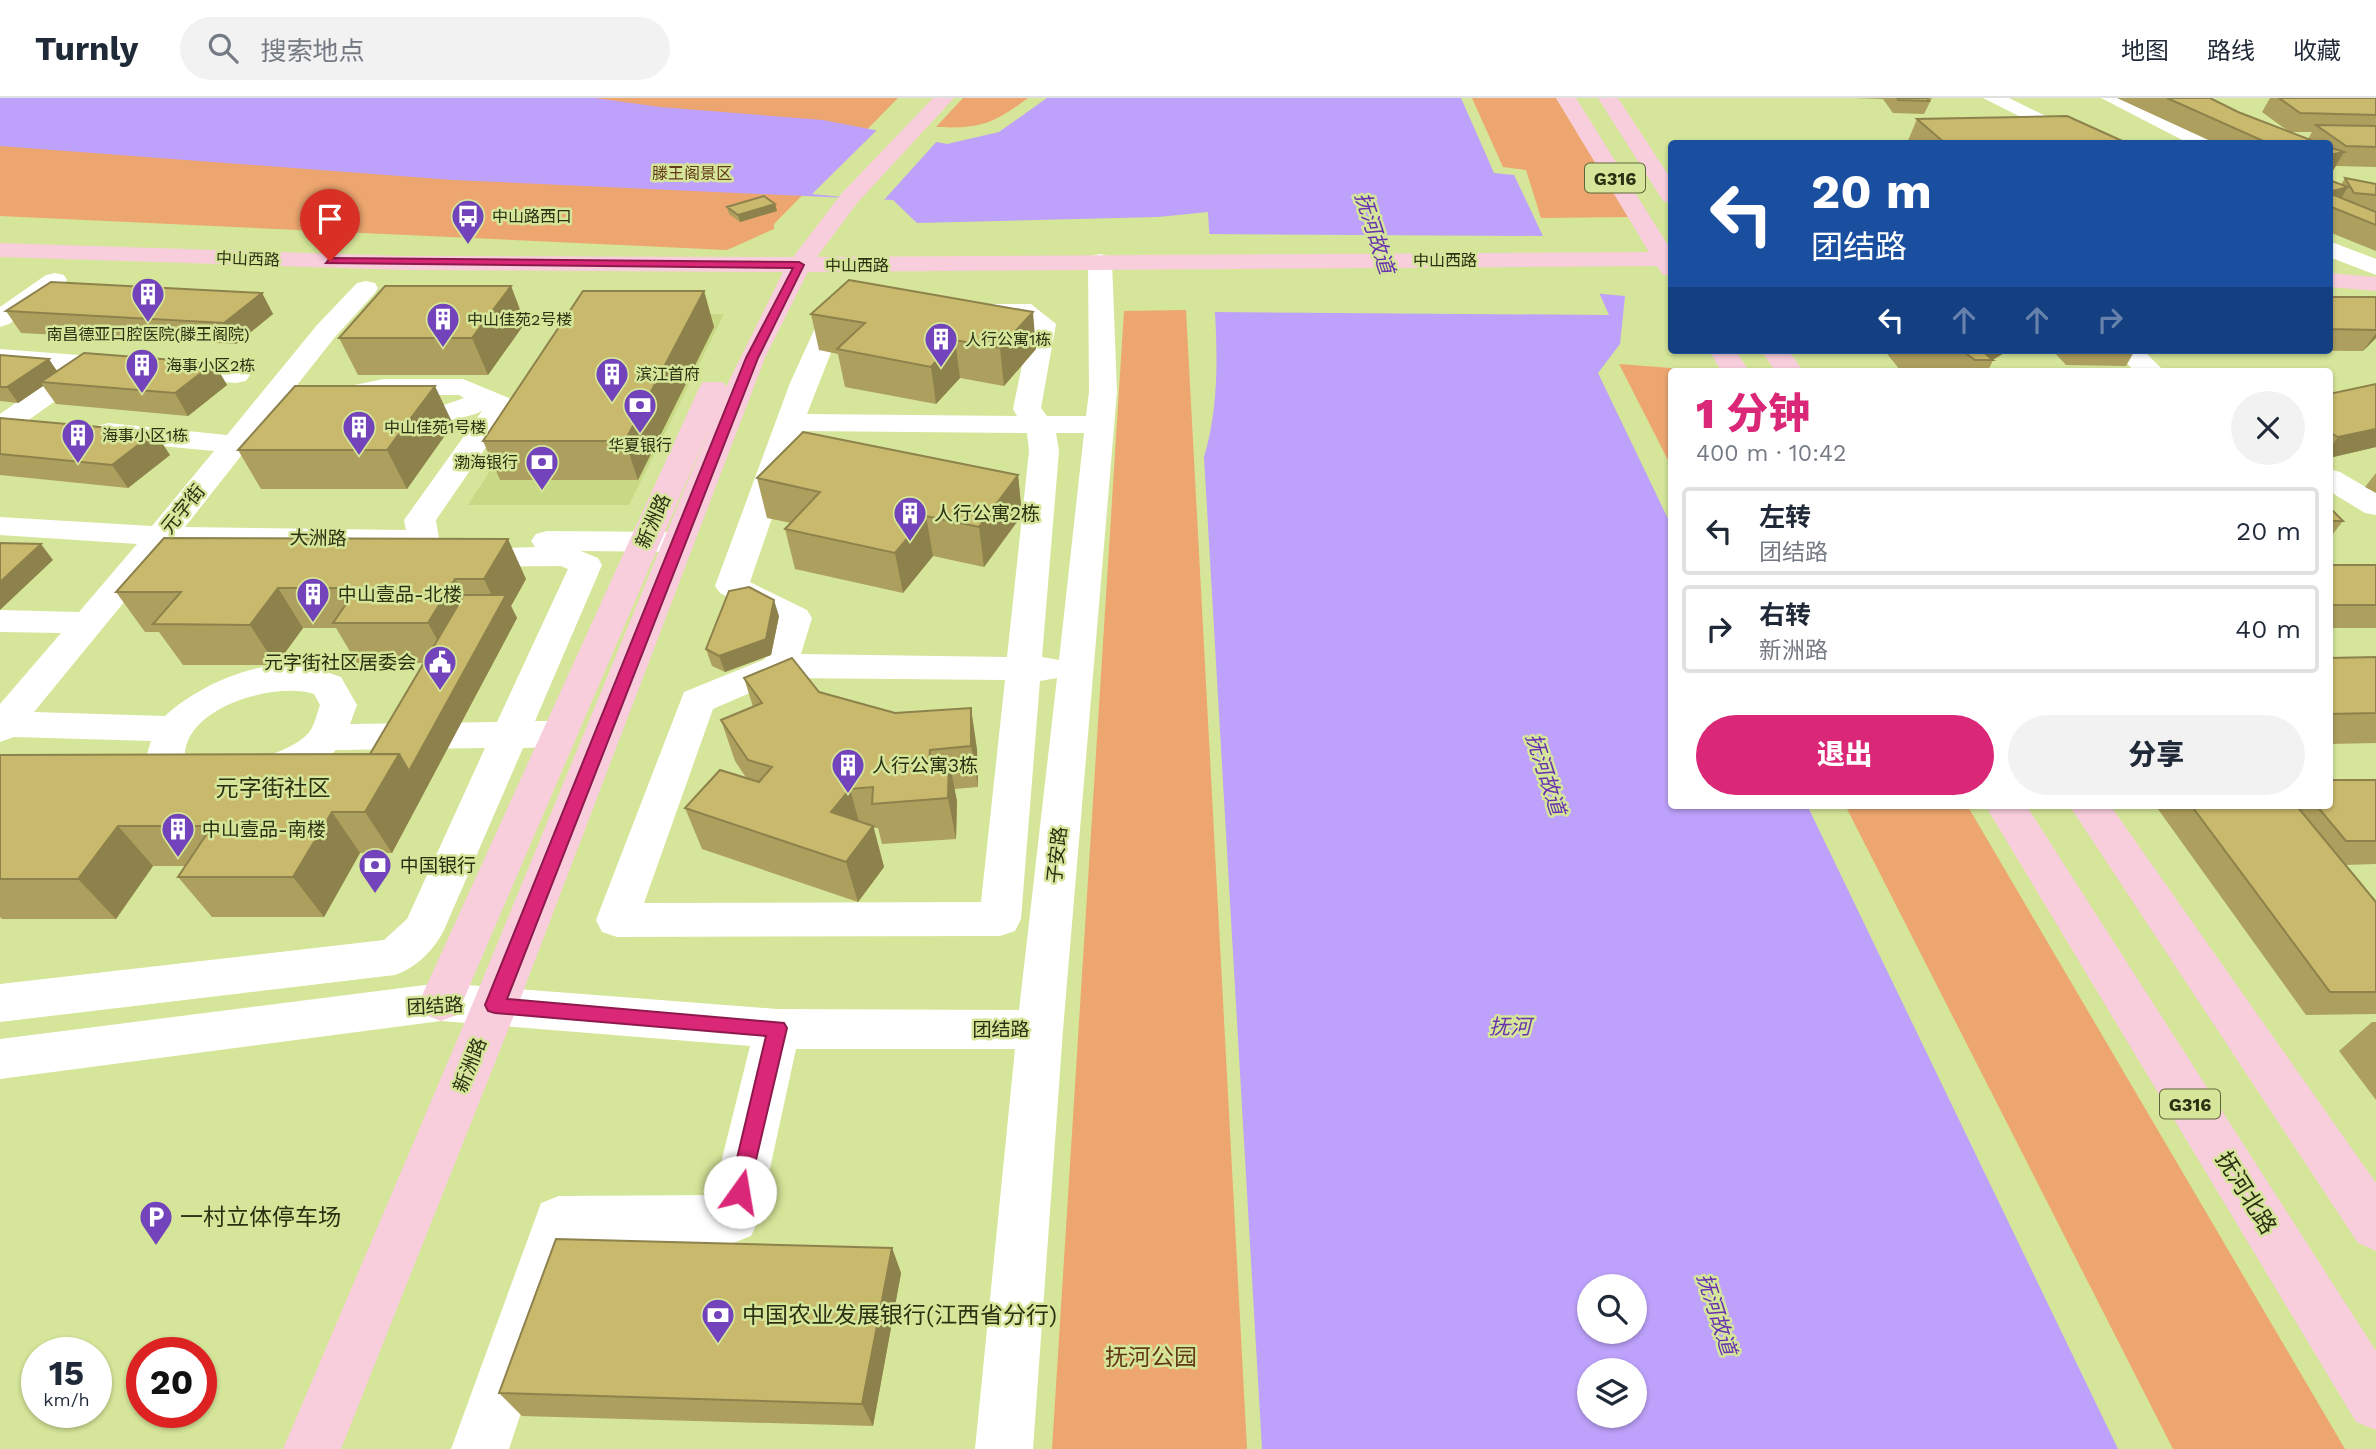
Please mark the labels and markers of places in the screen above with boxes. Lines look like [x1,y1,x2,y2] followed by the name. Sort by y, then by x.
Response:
[300,189,360,261] pin
[449,197,487,246] bus stop icon: 中山路西口
[492,207,572,226] place label: 中山路西口
[129,275,167,324] building icon: 南昌德亚口腔医院(滕王阁院)
[424,300,462,349] building icon: 中山佳苑2号楼
[467,310,572,329] place label: 中山佳苑2号楼
[922,320,960,369] building icon: 人行公寓1栋
[46,325,250,344] place label: 南昌德亚口腔医院(滕王阁院)
[965,330,1051,349] place label: 人行公寓1栋
[123,346,161,395] building icon: 海事小区2栋
[593,355,631,404] building icon: 滨江首府
[166,356,255,375] place label: 海事小区2栋
[636,365,700,384] place label: 滨江首府
[621,386,659,435] bank icon: 华夏银行
[340,408,378,457] building icon: 中山佳苑1号楼
[59,416,97,465] building icon: 海事小区1栋
[384,418,486,437] place label: 中山佳苑1号楼
[102,426,188,445] place label: 海事小区1栋
[608,436,672,455] place label: 华夏银行
[523,443,561,492] bank icon: 渤海银行
[454,453,518,472] place label: 渤海银行
[891,494,929,543] building icon: 人行公寓2栋
[934,502,1040,525] place label: 人行公寓2栋
[294,575,332,624] building icon: 中山壹品-北楼
[338,583,462,606] place label: 中山壹品-北楼
[421,643,459,692] public building icon: 元字街社区居委会
[264,651,416,674] place label: 元字街社区居委会
[829,746,867,795] building icon: 人行公寓3栋
[872,754,978,777] place label: 人行公寓3栋
[159,810,197,859] building icon: 中山壹品-南楼
[202,818,326,841] place label: 中山壹品-南楼
[356,846,394,895] bank icon: 中国银行
[400,854,476,877] place label: 中国银行
[137,1198,175,1247] parking icon: 一村立体停车场
[180,1204,341,1231] place label: 一村立体停车场
[699,1296,737,1345] bank icon: 中国农业发展银行(江西省分行)
[742,1302,1057,1329] place label: 中国农业发展银行(江西省分行)

